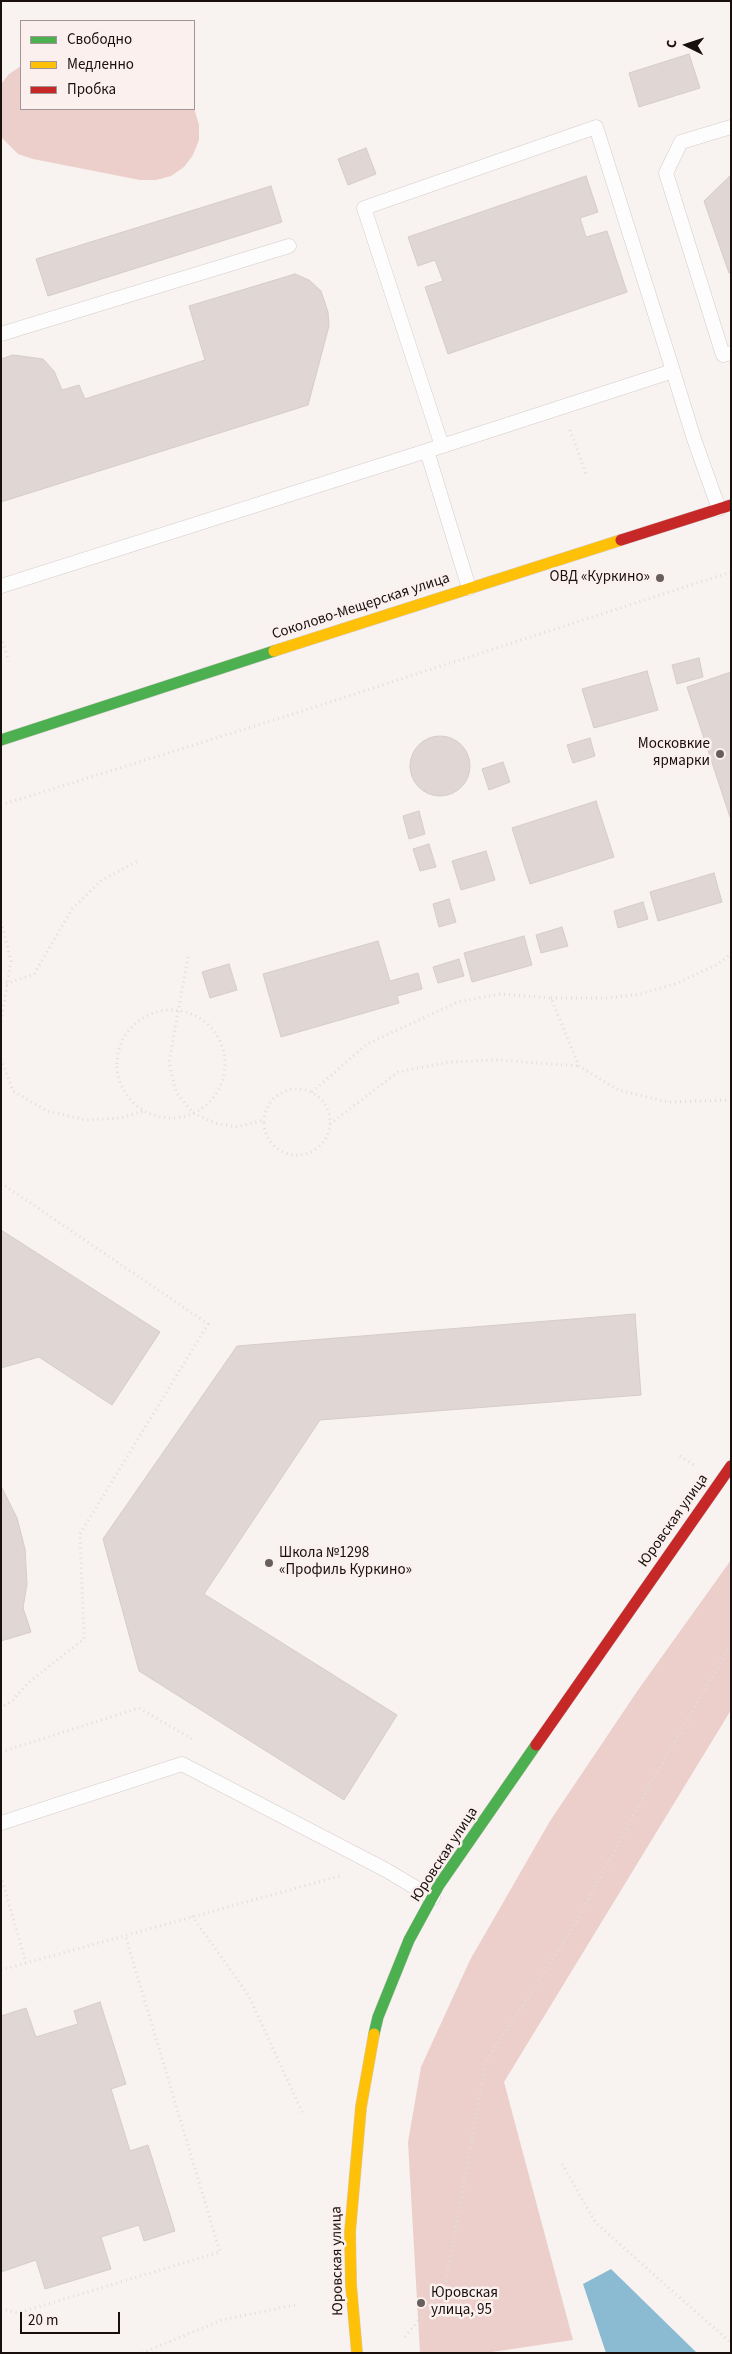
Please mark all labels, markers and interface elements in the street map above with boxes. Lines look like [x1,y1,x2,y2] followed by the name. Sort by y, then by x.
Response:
[20,20,195,110] legend
[662,20,712,70] north arrow
[67,29,132,50] text: Свободно
[662,39,682,49] text: С
[67,54,134,75] text: Медленно
[67,79,116,100] text: Пробка
[550,569,650,587] place label: ОВД «Куркино»
[270,570,452,644] street label: Соколово-Мещерская улица
[654,572,666,584] marker: ОВД «Куркино»
[638,736,710,771] place label: Московкие ярмарки
[714,748,726,760] marker: Московкие ярмарки
[635,1471,713,1571] street label: Юровская улица
[279,1545,412,1580] place label: Школа №1298 «Профиль Куркино»
[263,1557,275,1569] marker: Школа №1298 «Профиль Куркино»
[408,1804,482,1906] street label: Юровская улица
[328,2206,348,2316] street label: Юровская улица
[431,2285,498,2320] place label: Юровская улица, 95
[415,2297,427,2309] marker: Юровская улица, 95
[22,2302,122,2334] scale bar
[28,2310,58,2331] text: 20 m

